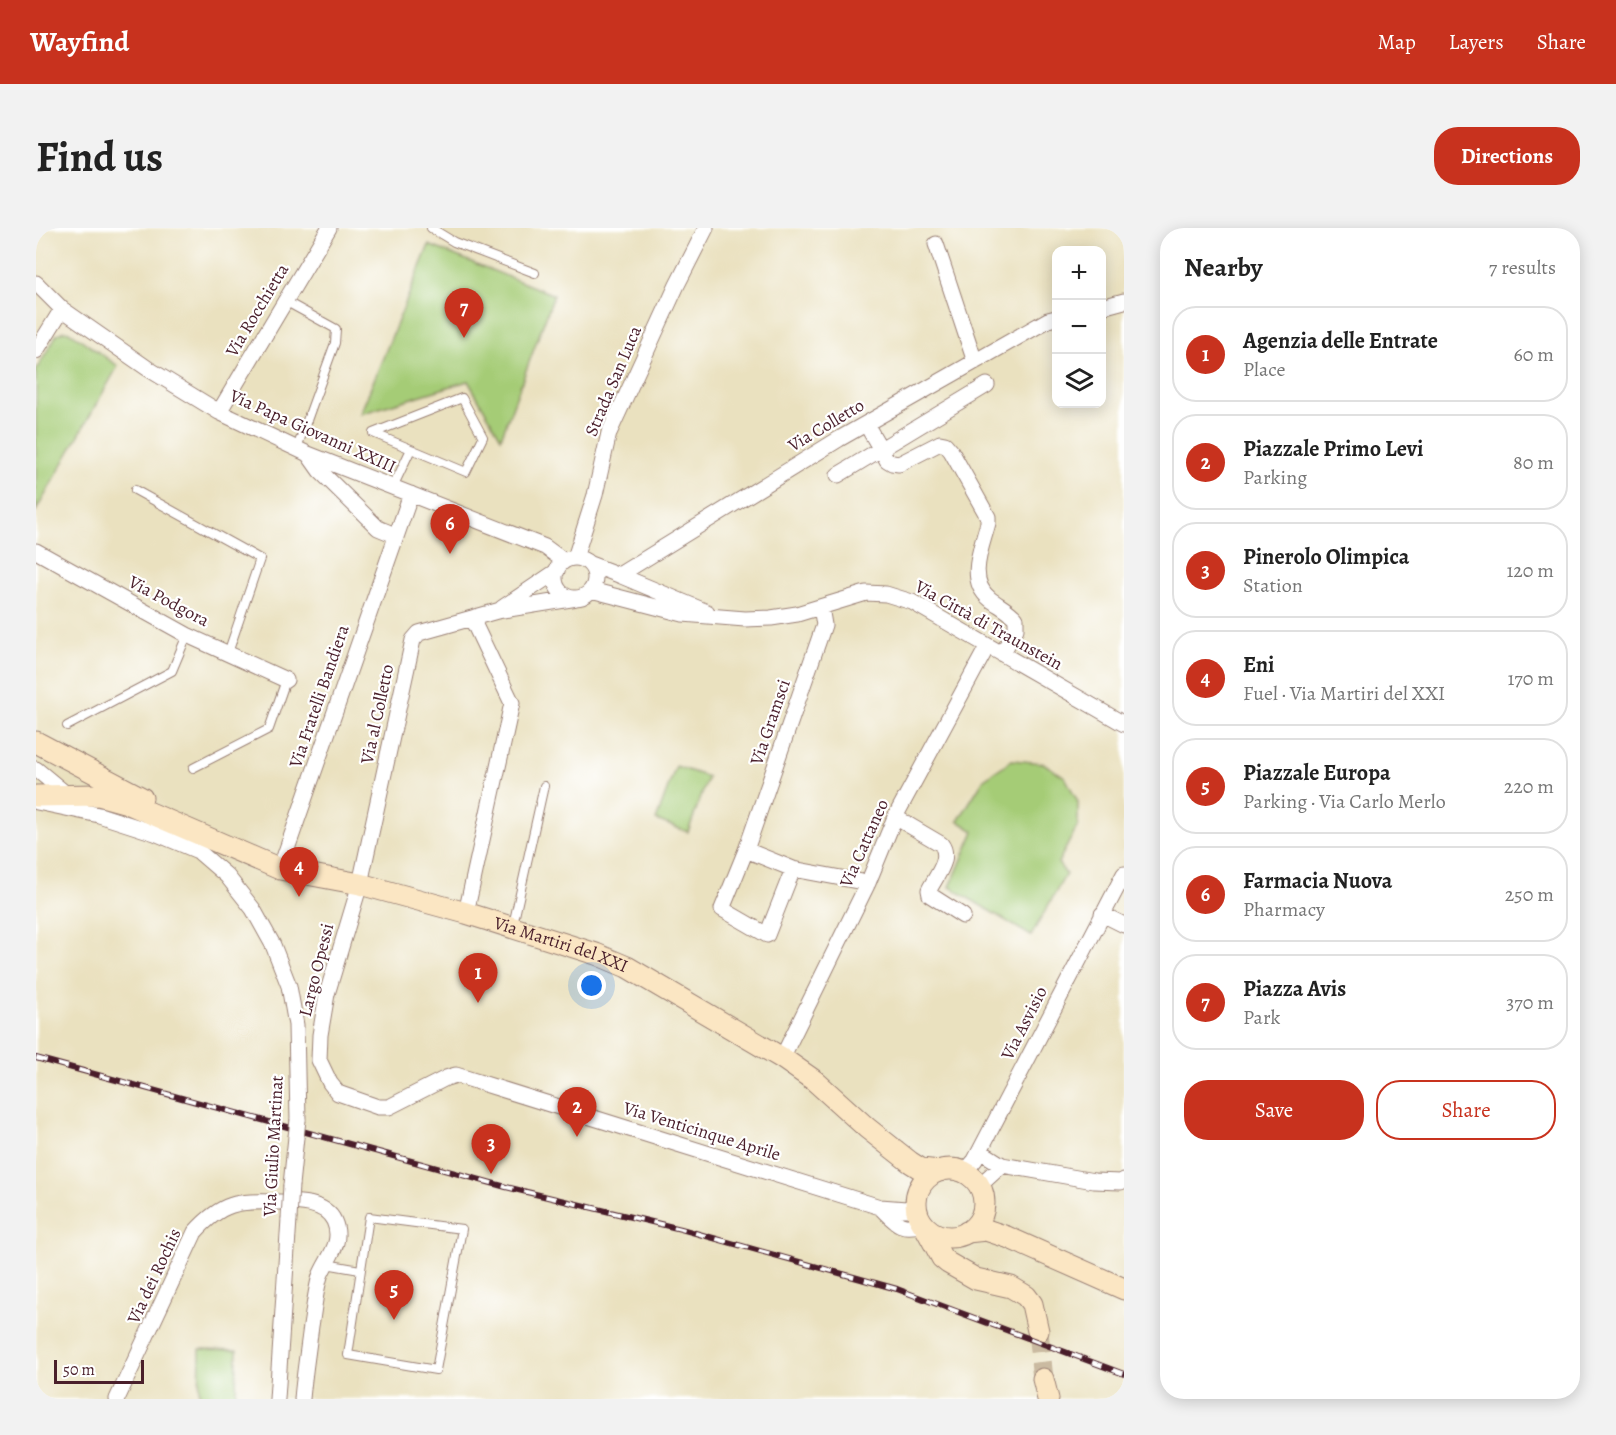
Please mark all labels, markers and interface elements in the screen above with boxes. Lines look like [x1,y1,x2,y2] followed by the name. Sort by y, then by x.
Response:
[30,23,129,61] text: Wayfind
[1377,28,1416,56] text: Map
[1449,28,1504,56] text: Layers
[1537,28,1586,56] text: Share
[1434,127,1580,185] button: Directions
[36,128,163,185] text: Find us
[1052,246,1106,408] map controls
[1052,246,1106,300] button: +
[1184,250,1263,285] text: Nearby
[1489,254,1556,281] text: 7 results
[219,258,295,362] street label: Via Rocchietta
[444,288,484,338] pin: 7
[1052,300,1106,354] button: −
[579,321,647,440] street label: Strada San Luca
[1243,326,1438,356] text: Agenzia delle Entrate
[1202,341,1209,368] text: 1
[1514,341,1554,368] text: 60 m
[1052,354,1106,408] button: layers
[1243,356,1285,383] text: Place
[225,383,400,479] street label: Via Papa Giovanni XXIII
[783,393,869,458] street label: Via Colletto
[1243,434,1424,464] text: Piazzale Primo Levi
[1201,449,1210,476] text: 2
[1513,449,1554,476] text: 80 m
[1243,464,1307,491] text: Parking
[430,504,470,554] pin: 6
[1243,542,1409,572] text: Pinerolo Olimpica
[1201,557,1210,584] text: 3
[1506,557,1554,584] text: 120 m
[124,569,214,633] street label: Via Podgora
[1243,572,1303,599] text: Station
[910,574,1067,676] street label: Via Città di Traunstein
[283,621,355,772] street label: Via Fratelli Bandiera
[1243,650,1274,680] text: Eni
[355,662,399,767] street label: Via al Colletto
[1201,665,1210,692] text: 4
[1508,665,1554,692] text: 170 m
[744,676,796,769] street label: Via Gramsci
[1243,680,1445,707] text: Fuel · Via Martiri del XXI
[1243,758,1391,788] text: Piazzale Europa
[1201,773,1210,800] text: 5
[1504,773,1554,800] text: 220 m
[1243,788,1446,815] text: Parking · Via Carlo Merlo
[833,795,894,892] street label: Via Cattaneo
[280,848,318,897] pin: 4
[1243,866,1392,896] text: Farmacia Nuova
[1201,881,1210,908] text: 6
[1505,881,1554,908] text: 250 m
[1243,896,1325,923] text: Pharmacy
[490,910,632,978] street label: Via Martiri del XXI
[293,921,339,1019] street label: Largo Opessi
[458,954,498,1003] pin: 1
[577,971,606,1000] your location
[1243,974,1346,1004] text: Piazza Avis
[995,982,1053,1065] street label: Via Asvisio
[1201,989,1210,1016] text: 7
[1506,989,1554,1016] text: 370 m
[1243,1004,1281,1031] text: Park
[257,1075,289,1218] street label: Via Giulio Martinat
[1184,1080,1364,1140] button: Save
[1376,1080,1556,1140] button: Share
[558,1088,596,1137] pin: 2
[620,1095,784,1166] street label: Via Venticinque Aprile
[472,1124,510,1174] pin: 3
[121,1224,187,1328] street label: Via dei Rochis
[374,1270,414,1320] pin: 5
[54,1357,144,1384] scale bar
[63,1359,95,1381] text: 50 m

